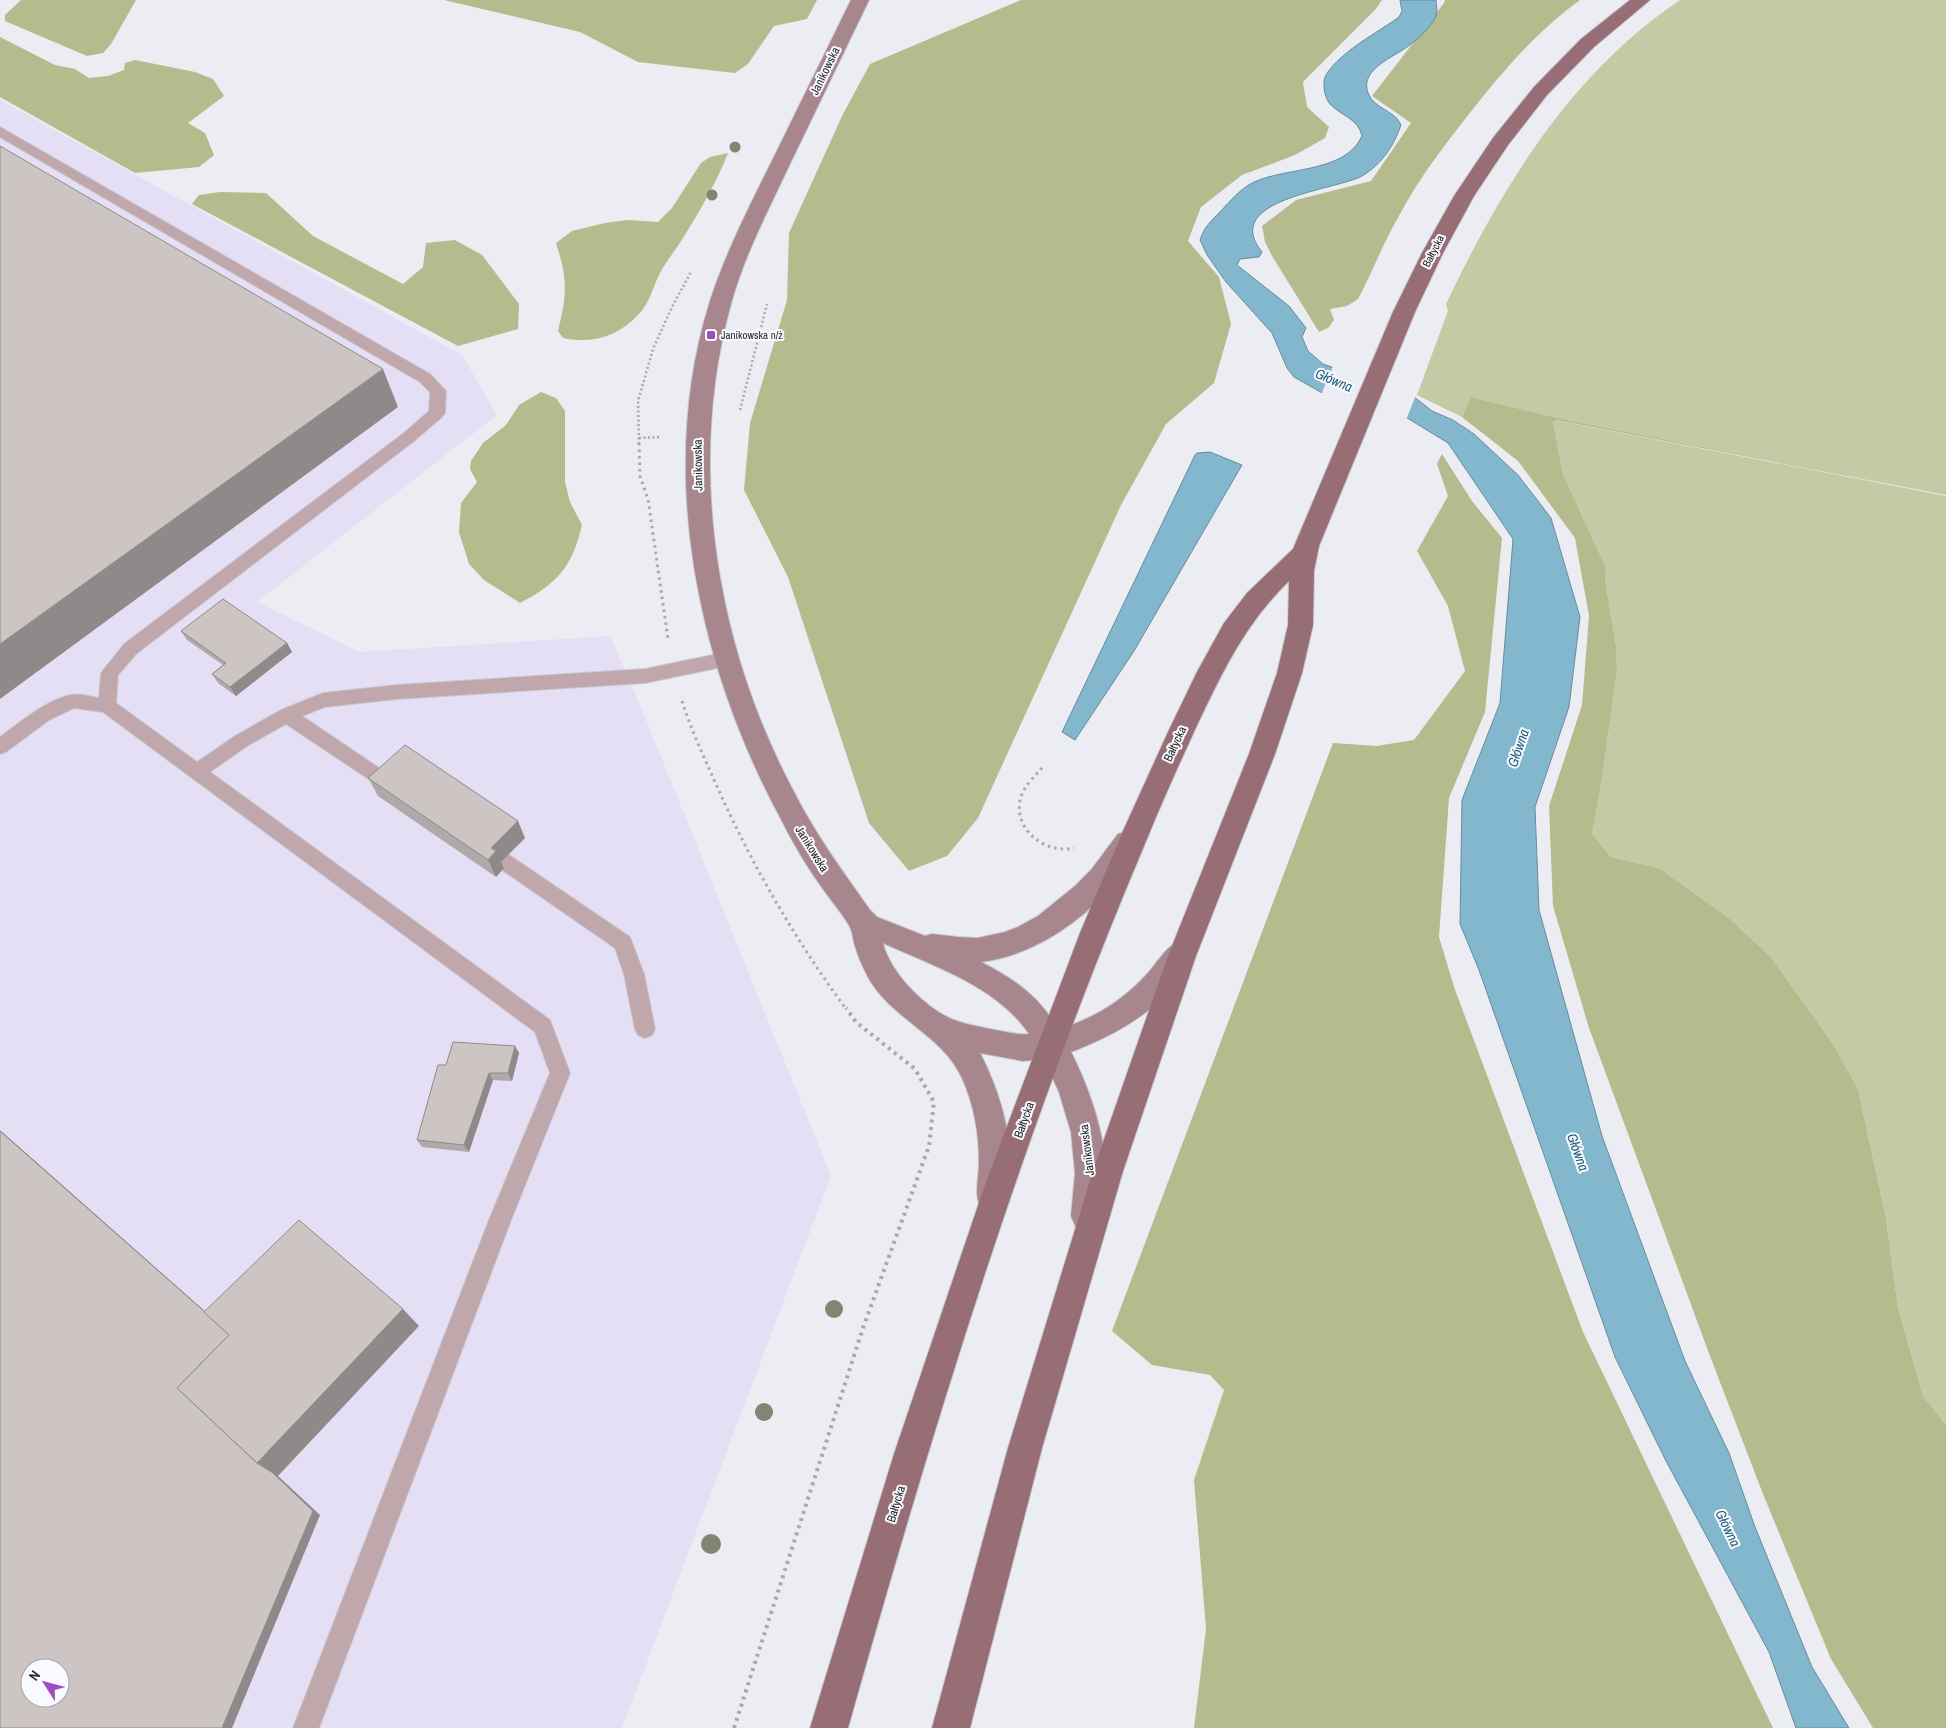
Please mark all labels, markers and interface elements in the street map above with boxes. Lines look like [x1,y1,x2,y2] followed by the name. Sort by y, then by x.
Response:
[807,44,844,98] street label: Janikowska
[1419,233,1447,269] street label: Bałtycka
[721,328,783,342] place label: Janikowska n/ż
[705,329,717,341] marker: Janikowska n/ż
[1313,364,1355,396] water label: Główna
[690,439,706,491] street label: Janikowska
[1160,723,1190,764] street label: Bałtycka
[1503,727,1533,769] water label: Główna
[792,823,833,875] street label: Janikowska
[1010,1099,1038,1140] street label: Bałtycka
[1076,1123,1098,1176] street label: Janikowska
[1563,1131,1593,1173] water label: Główna
[883,1483,909,1524] street label: Bałtycka
[1711,1507,1745,1549] water label: Główna
[20,1658,70,1708] north arrow
[25,1667,44,1684] text: N

